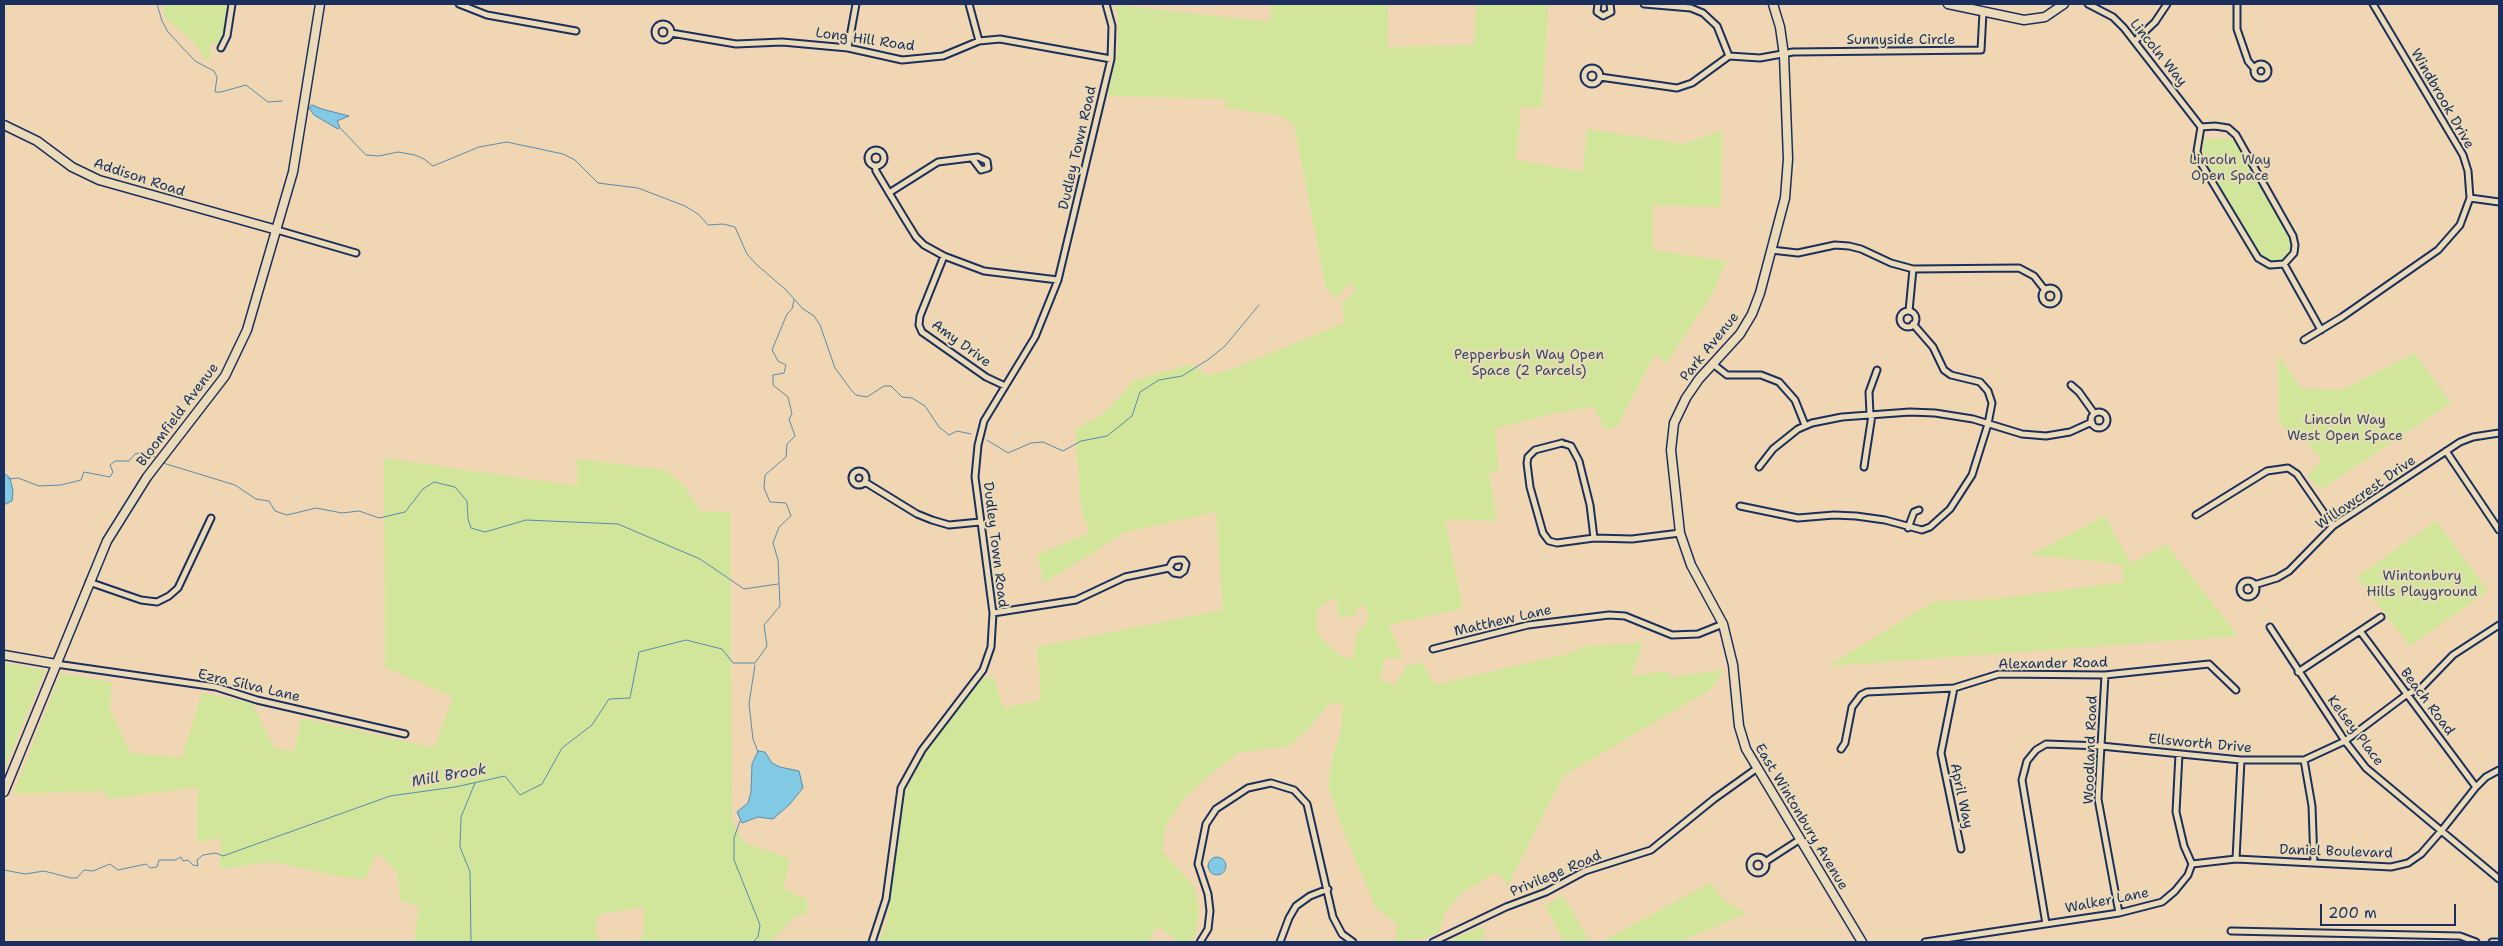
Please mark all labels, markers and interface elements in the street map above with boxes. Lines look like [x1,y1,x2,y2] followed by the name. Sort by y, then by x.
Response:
[2126,16,2190,90] street label: Lincoln Way
[814,25,916,55] street label: Long Hill Road
[1846,32,1956,48] street label: Sunnyside Circle
[2407,46,2477,152] street label: Windbrook Drive
[1056,84,1100,212] street label: Dudley Town Road
[2189,152,2271,184] park label: Lincoln Way Open Space
[91,155,187,201] street label: Addison Road
[1677,309,1743,385] street label: Park Avenue
[928,317,994,371] street label: Amy Drive
[1454,347,1604,380] park label: Pepperbush Way Open Space (2 Parcels)
[134,360,222,470] street label: Bloomfield Avenue
[2287,412,2403,444] park label: Lincoln Way West Open Space
[2313,452,2419,534] street label: Willowcrest Drive
[979,481,1011,609] street label: Dudley Town Road
[2367,568,2477,600] park label: Wintonbury Hills Playground
[1453,602,1553,640] street label: Matthew Lane
[1998,655,2108,673] street label: Alexander Road
[2396,665,2458,739] street label: Beach Road
[196,666,302,706] street label: Ezra Silva Lane
[2323,693,2387,769] street label: Kelsey Place
[2081,695,2101,805] street label: Woodland Road
[2148,731,2252,757] street label: Ellsworth Drive
[1751,741,1851,893] street label: East Wintonbury Avenue
[410,761,488,791] water label: Mill Brook
[1946,762,1976,830] street label: April Way
[2279,842,2393,862] street label: Daniel Boulevard
[1508,847,1604,901] street label: Privilege Road
[2064,885,2150,917] street label: Walker Lane
[2323,894,2459,926] scale bar
[2328,903,2377,923] text: 200 m

